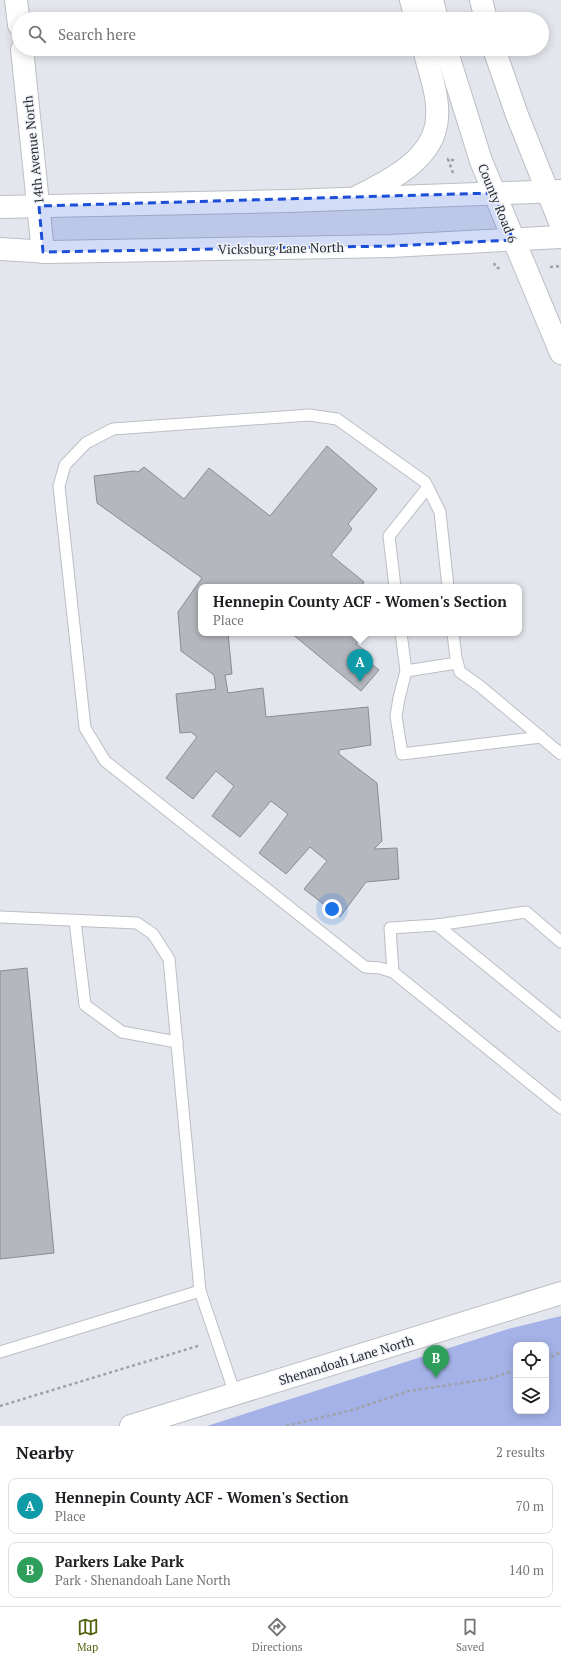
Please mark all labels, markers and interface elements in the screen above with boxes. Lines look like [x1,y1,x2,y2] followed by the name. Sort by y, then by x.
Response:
[12,12,549,56] search box
[26,23,48,45] icon: search
[58,24,136,44] text: Search here
[18,94,48,205] street label: 14th Avenue North
[474,161,522,245] street label: County Road 6
[218,238,345,258] street label: Vicksburg Lane North
[198,584,522,636] popup
[213,591,507,611] text: Hennepin County ACF - Women's Section
[213,611,244,629] text: Place
[347,649,373,682] pin: A
[322,899,342,919] your location
[276,1331,416,1389] street label: Shenandoah Lane North
[513,1342,549,1414] map controls
[513,1342,549,1378] button: locate
[423,1345,449,1378] pin: B
[513,1378,549,1414] button: layers
[16,1441,74,1464] text: Nearby
[496,1443,545,1461] text: 2 results
[55,1487,349,1507] text: Hennepin County ACF - Women's Section
[25,1497,35,1515] text: A
[516,1497,544,1515] text: 70 m
[55,1507,86,1525] text: Place
[55,1551,184,1571] text: Parkers Lake Park
[26,1561,34,1579] text: B
[509,1561,544,1579] text: 140 m
[55,1571,231,1589] text: Park · Shenandoah Lane North
[77,1616,99,1654] tab: Map
[252,1616,303,1654] tab: Directions
[456,1616,484,1654] tab: Saved

